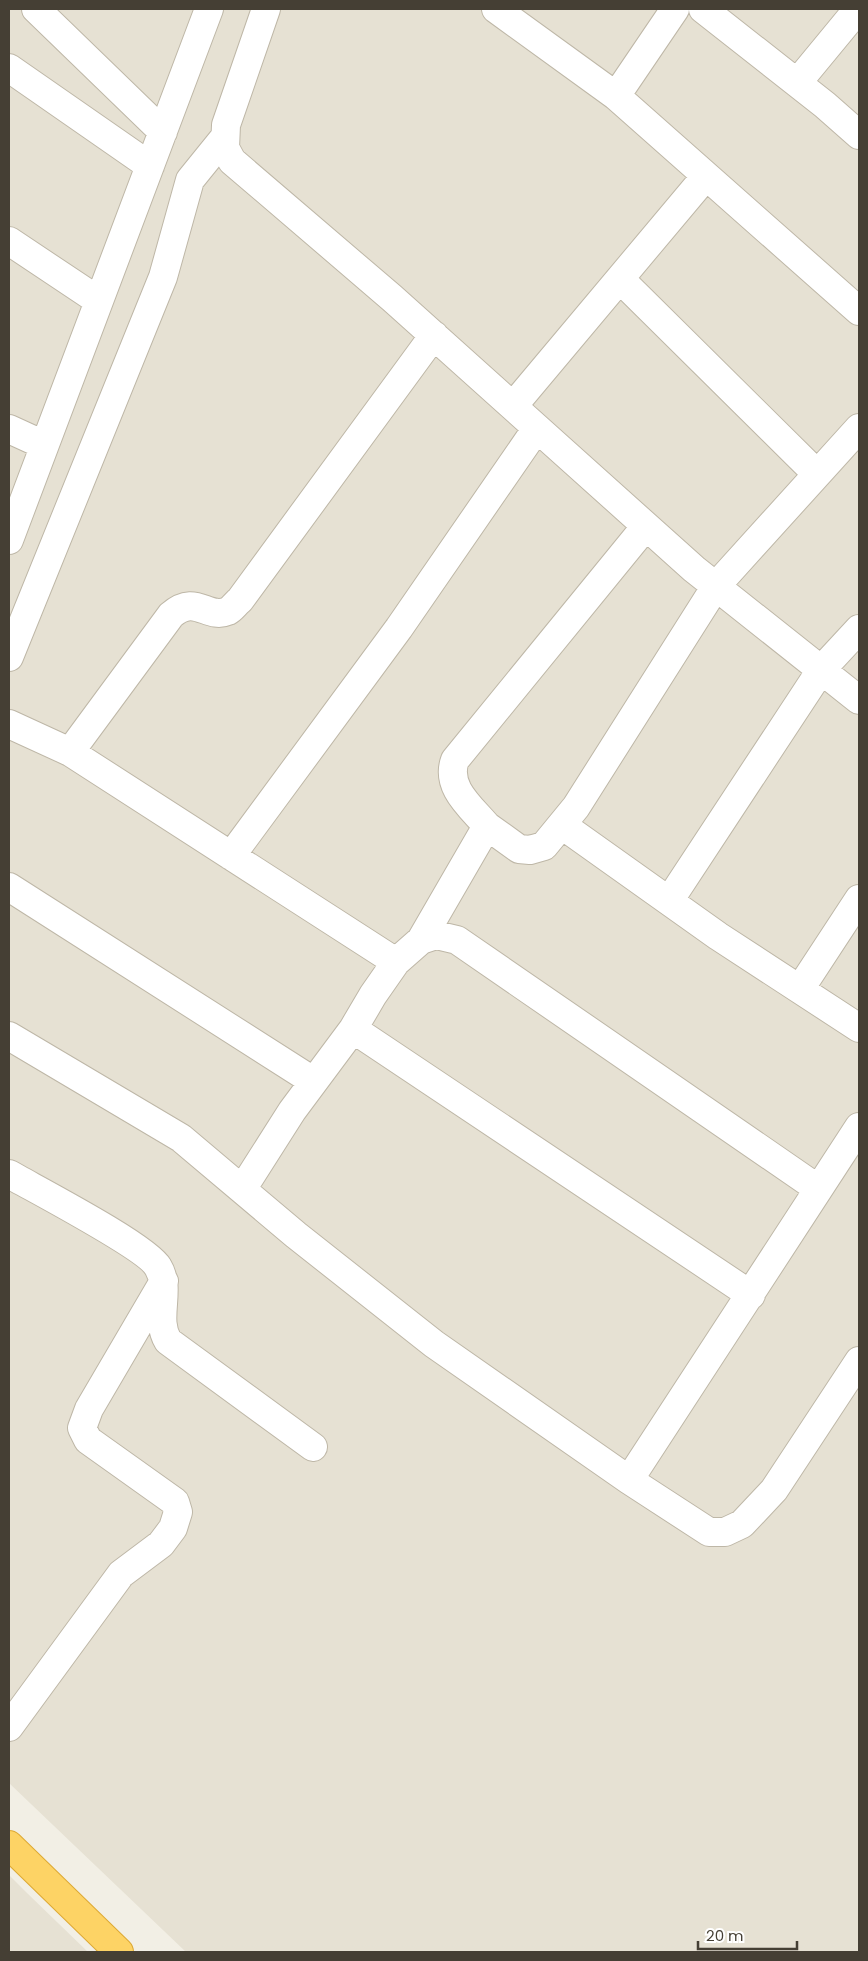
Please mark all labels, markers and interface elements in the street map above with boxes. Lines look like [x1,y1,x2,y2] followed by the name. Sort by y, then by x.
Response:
[698,1918,797,1950] scale bar
[706,1925,744,1946] text: 20 m

